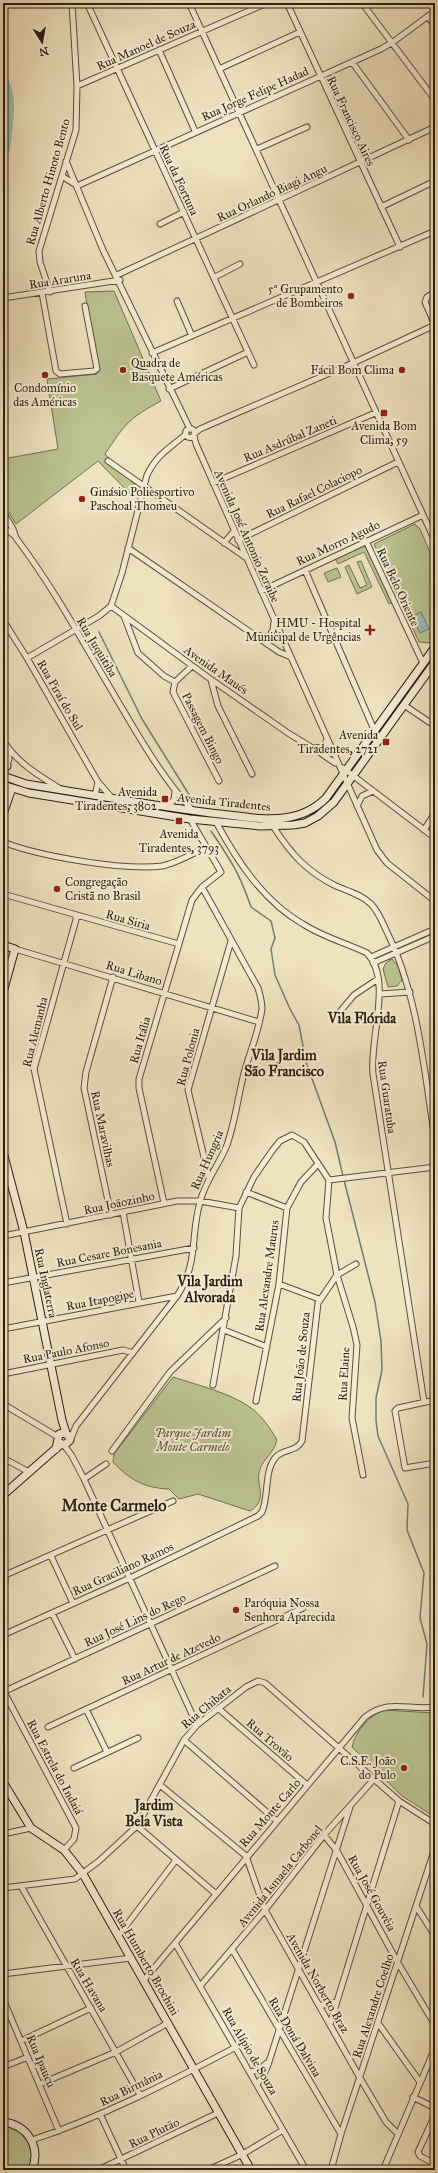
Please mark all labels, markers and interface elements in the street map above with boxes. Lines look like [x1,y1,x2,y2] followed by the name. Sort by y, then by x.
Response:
[94,16,199,73] street label: Rua Manoel de Souza
[22,22,62,62] north arrow
[37,44,50,59] text: N
[199,64,311,125] street label: Rua Jorge Felipe Hadad
[324,74,378,168] street label: Rua Francisco Aires
[23,117,73,247] street label: Rua Alberto Hinoto Bento
[157,142,202,218] street label: Rua da Fortuna
[215,161,330,226] street label: Rua Orlando Biagi Angu
[28,268,93,292] street label: Rua Araruna
[268,282,343,310] place label: 5º Grupamento de Bombeiros
[346,291,356,301] marker: 5º Grupamento de Bombeiros
[131,356,223,385] place label: Quadra de Basquete Américas
[311,363,395,377] place label: Fácil Bom Clima
[118,365,128,375] marker: Quadra de Basquete Américas
[397,365,407,375] marker: Fácil Bom Clima
[40,370,50,380] marker: Condomínio das Américas
[13,381,77,409] place label: Condomínio das Américas
[379,408,389,418] marker: Avenida Bom Clima, 59
[241,413,339,465] street label: Rua Asdrúbal Zaneti
[350,419,417,447] place label: Avenida Bom Clima, 59
[264,463,364,521] street label: Rua Rafael Colaciopo
[210,467,283,605] street label: Avenida José Antonio Zeraibe
[90,485,194,513] place label: Ginásio Poliesportivo Paschoal Thomeu
[77,494,87,504] marker: Ginásio Poliesportivo Paschoal Thomeu
[294,517,382,569] street label: Rua Morro Agudo
[374,546,422,628] street label: Rua Belo Oriente
[73,615,121,681] street label: Rua Juquitiba
[245,616,362,645] place label: HMU - Hospital Municipal de Urgências
[364,624,376,636] marker: HMU - Hospital Municipal de Urgências
[181,642,251,697] street label: Avenida Maués
[34,657,86,733] street label: Rua Piraí do Sul
[178,690,227,766] street label: Passagem Bingo
[297,728,379,756] place label: Avenida Tiradentes, 2721
[381,737,391,747] marker: Avenida Tiradentes, 2721
[75,785,158,813] place label: Avenida Tiradentes, 3802
[176,790,271,814] street label: Avenida Tiradentes
[160,794,170,804] marker: Avenida Tiradentes, 3802
[174,816,184,826] marker: Avenida Tiradentes, 3793
[139,827,219,855] place label: Avenida Tiradentes, 3793
[65,875,142,903] place label: Congregação Cristã no Brasil
[52,884,62,894] marker: Congregação Cristã no Brasil
[104,907,153,933] street label: Rua Siria
[104,958,164,988] street label: Rua Libano
[19,994,51,1069] street label: Rua Alemanha
[327,1010,397,1027] district label: Vila Flórida
[127,1014,154,1065] street label: Rua Itália
[174,1026,203,1087] street label: Rua Polonia
[244,1047,324,1080] district label: Vila Jardim São Francisco
[375,1060,399,1135] street label: Rua Guaratuba
[88,1090,118,1168] street label: Rua Maravilhas
[188,1127,228,1192] street label: Rua Hungria
[82,1189,156,1218] street label: Rua Joãozinho
[252,1219,282,1333] street label: Rua Alexandre Maurus
[55,1236,164,1270] street label: Rua Cesare Bonesania
[31,1247,60,1320] street label: Rua Inglaterra
[176,1273,243,1306] district label: Vila Jardim Alvorada
[65,1287,135,1314] street label: Rua Itapogipe
[289,1310,314,1403] street label: Rua João de Souza
[22,1336,110,1366] street label: Rua Paulo Afonso
[336,1347,352,1401] street label: Rua Elaine
[155,1426,231,1454] park label: Parque Jardim Monte Carmelo
[61,1496,167,1515] district label: Monte Carmelo
[70,1539,176,1599] street label: Rua Graciliano Ramos
[82,1590,188,1651] street label: Rua José Lins do Rego
[244,1596,336,1624] place label: Paróquia Nossa Senhora Aparecida
[231,1605,241,1615] marker: Paróquia Nossa Senhora Aparecida
[119,1630,223,1688] street label: Rua Artur de Azevedo
[178,1682,234,1732] street label: Rua Chibata
[244,1716,296,1764] street label: Rua Trovão
[24,1717,86,1818] street label: Rua Estrela do Indaiá
[340,1754,396,1782] place label: C.S.E. João do Pulo
[399,1763,409,1773] marker: C.S.E. João do Pulo
[236,1776,304,1850] street label: Rua Monte Carlo
[125,1797,184,1830] district label: Jardim Bela Vista
[234,1822,326,1930] street label: Avenida Ismaela Carbonel
[344,1852,399,1935] street label: Rua José Gouvêia
[110,1906,183,2018] street label: Rua Humberto Brochini
[283,1929,353,2036] street label: Avenida Norberto Braz
[350,1952,396,2060] street label: Rua Alexandre Coelho
[68,1956,111,2015] street label: Rua Havana
[266,1995,325,2080] street label: Rua Doná Dalvina
[219,2005,281,2098] street label: Rua Alípio de Souza
[24,2032,59,2090] street label: Rua Ipaucu
[97,2066,165,2109] street label: Rua Birmânia
[127,2115,181,2151] street label: Rua Plutão

